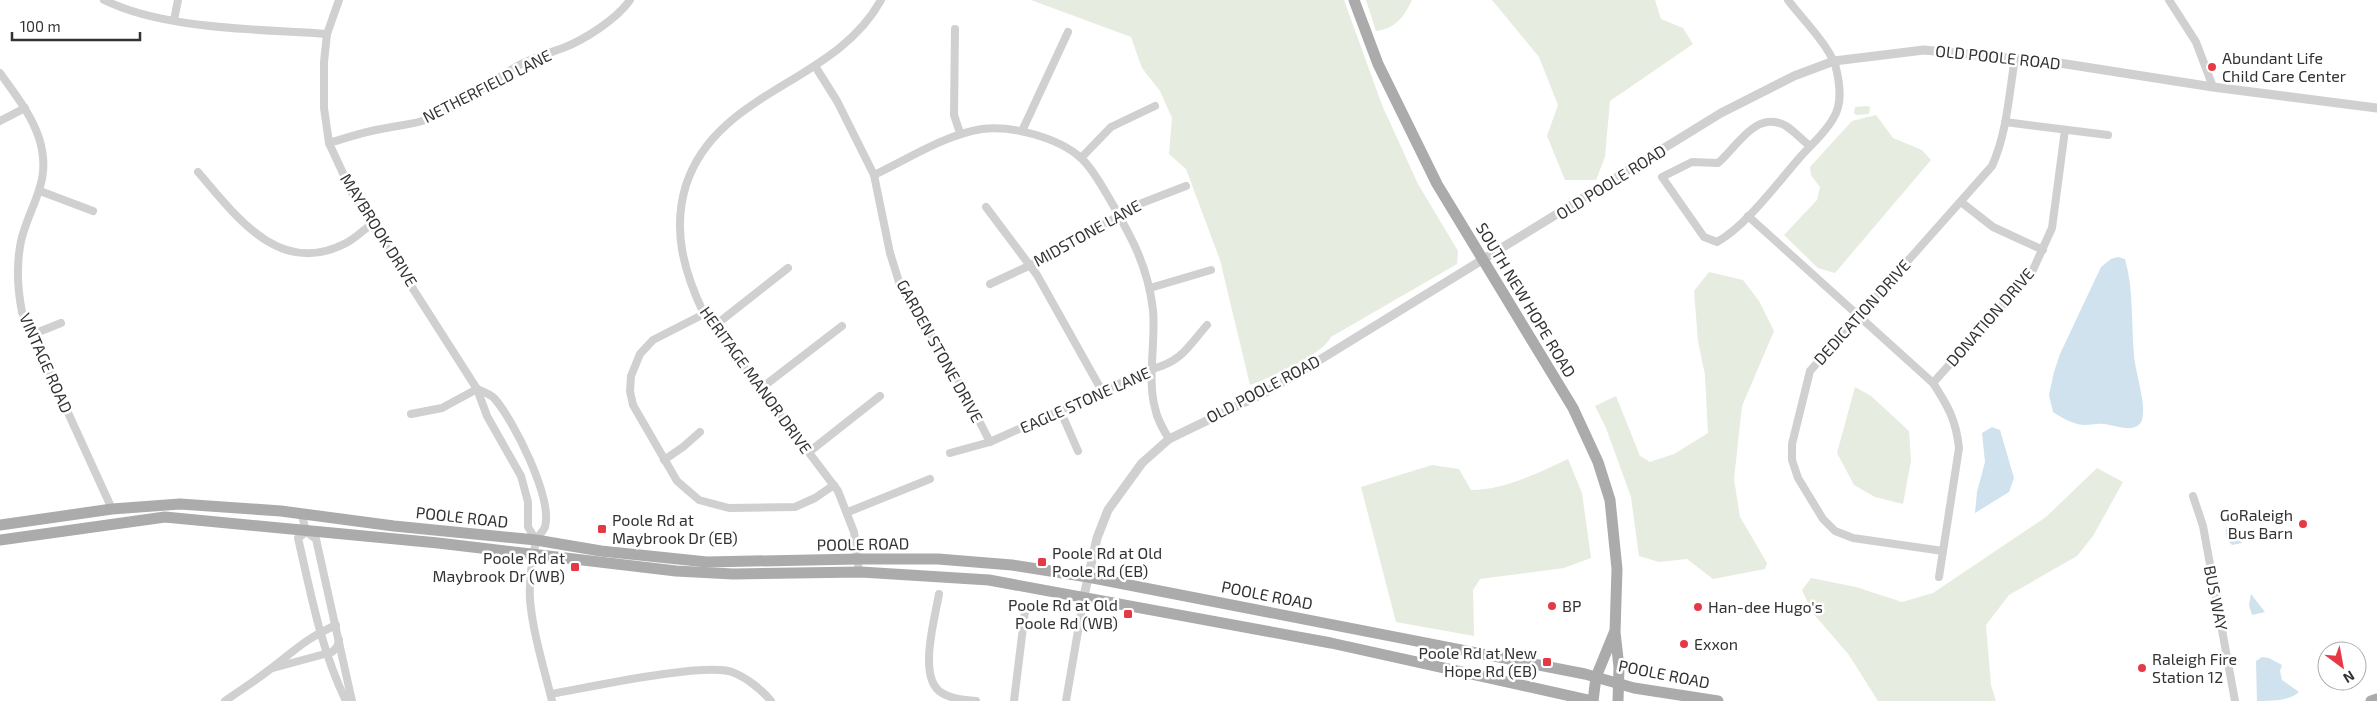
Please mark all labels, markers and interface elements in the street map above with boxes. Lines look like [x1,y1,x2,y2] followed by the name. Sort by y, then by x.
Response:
[12,10,140,42] scale bar
[20,17,61,35] text: 100 m
[1935,40,2062,73] street label: OLD POOLE ROAD
[419,45,554,126] street label: NETHERFIELD LANE
[2222,48,2347,85] place label: Abundant Life Child Care Center
[2206,61,2218,73] marker: Abundant Life Child Care Center
[1552,140,1669,223] street label: OLD POOLE ROAD
[337,170,422,290] street label: MAYBROOK DRIVE
[1030,195,1144,270] street label: MIDSTONE LANE
[1473,219,1580,381] street label: SOUTH NEW HOPE ROAD
[1809,255,1914,368] street label: DEDICATION DRIVE
[1942,264,2038,370] street label: DONATION DRIVE
[893,276,988,425] street label: GARDEN STONE DRIVE
[697,302,816,457] street label: HERITAGE MANOR DRIVE
[16,310,77,416] street label: VINTAGE ROAD
[1203,351,1323,426] street label: OLD POOLE ROAD
[1017,362,1153,437] street label: EAGLE STONE LANE
[415,502,509,531] street label: POOLE ROAD
[2220,505,2293,542] place label: GoRaleigh Bus Barn
[612,510,738,547] place label: Poole Rd at Maybrook Dr (EB)
[2297,518,2309,530] marker: GoRaleigh Bus Barn
[596,523,608,535] marker: Poole Rd at Maybrook Dr (EB)
[817,533,909,554] street label: POOLE ROAD
[1052,543,1162,580] place label: Poole Rd at Old Poole Rd (EB)
[432,548,565,585] place label: Poole Rd at Maybrook Dr (WB)
[1036,556,1048,568] marker: Poole Rd at Old Poole Rd (EB)
[569,561,581,573] marker: Poole Rd at Maybrook Dr (WB)
[2201,564,2232,632] street label: BUS WAY
[1220,576,1314,613] street label: POOLE ROAD
[1008,595,1118,632] place label: Poole Rd at Old Poole Rd (WB)
[1562,596,1581,615] place label: BP
[1708,597,1823,616] place label: Han-dee Hugo's
[1546,600,1558,612] marker: BP
[1692,601,1704,613] marker: Han-dee Hugo's
[1122,608,1134,620] marker: Poole Rd at Old Poole Rd (WB)
[1694,634,1738,653] place label: Exxon
[1678,638,1690,650] marker: Exxon
[2317,641,2367,691] north arrow
[1418,643,1537,680] place label: Poole Rd at New Hope Rd (EB)
[2152,649,2237,686] place label: Raleigh Fire Station 12
[1617,655,1711,692] street label: POOLE ROAD
[1541,656,1553,668] marker: Poole Rd at New Hope Rd (EB)
[2136,662,2148,674] marker: Raleigh Fire Station 12
[2340,668,2358,687] text: N

